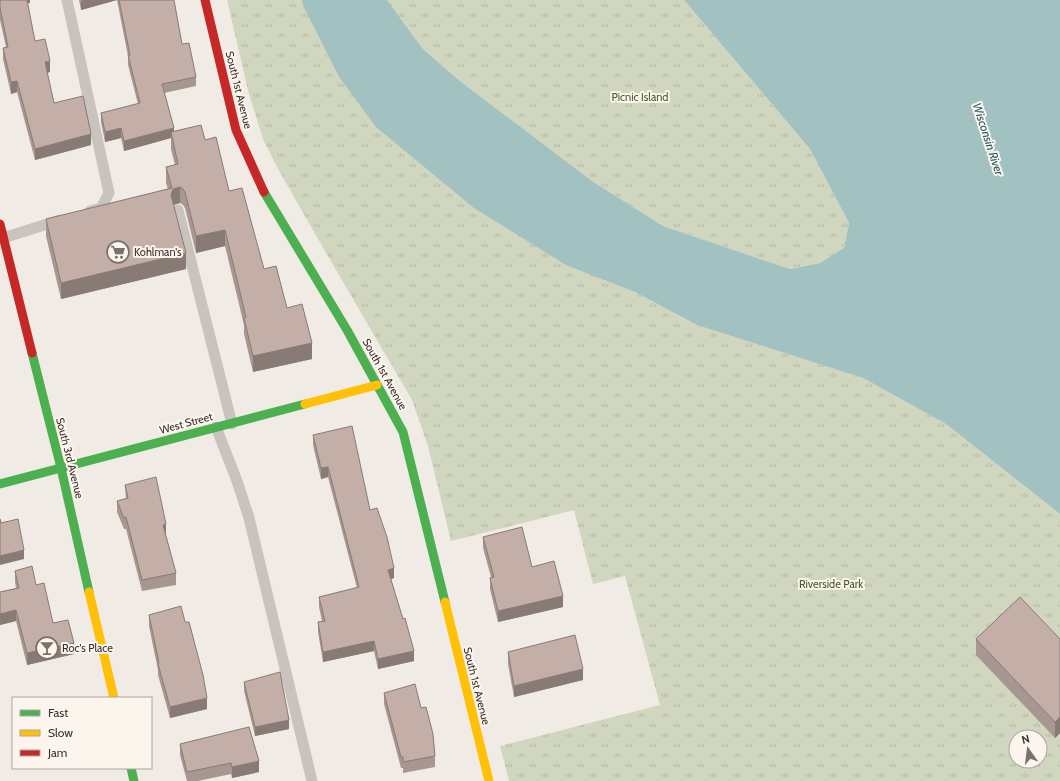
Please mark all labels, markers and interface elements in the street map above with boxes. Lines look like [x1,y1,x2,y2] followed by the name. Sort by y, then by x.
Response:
[223,50,256,131] street label: South 1st Avenue
[612,90,668,104] park label: Picnic Island
[970,101,1008,178] water label: Wisconsin River
[105,239,131,265] supermarket icon: Kohlman's
[134,245,182,259] place label: Kohlman's
[360,336,411,413] street label: South 1st Avenue
[158,409,214,437] street label: West Street
[53,416,87,500] street label: South 3rd Avenue
[799,577,863,591] park label: Riverside Park
[34,635,60,661] bar icon: Roc's Place
[62,641,113,655] place label: Roc's Place
[461,646,494,727] street label: South 1st Avenue
[12,697,152,769] legend
[48,705,68,720] text: Fast
[48,725,73,740] text: Slow
[1008,729,1048,769] north arrow
[1020,732,1031,747] text: N
[47,745,67,760] text: Jam

